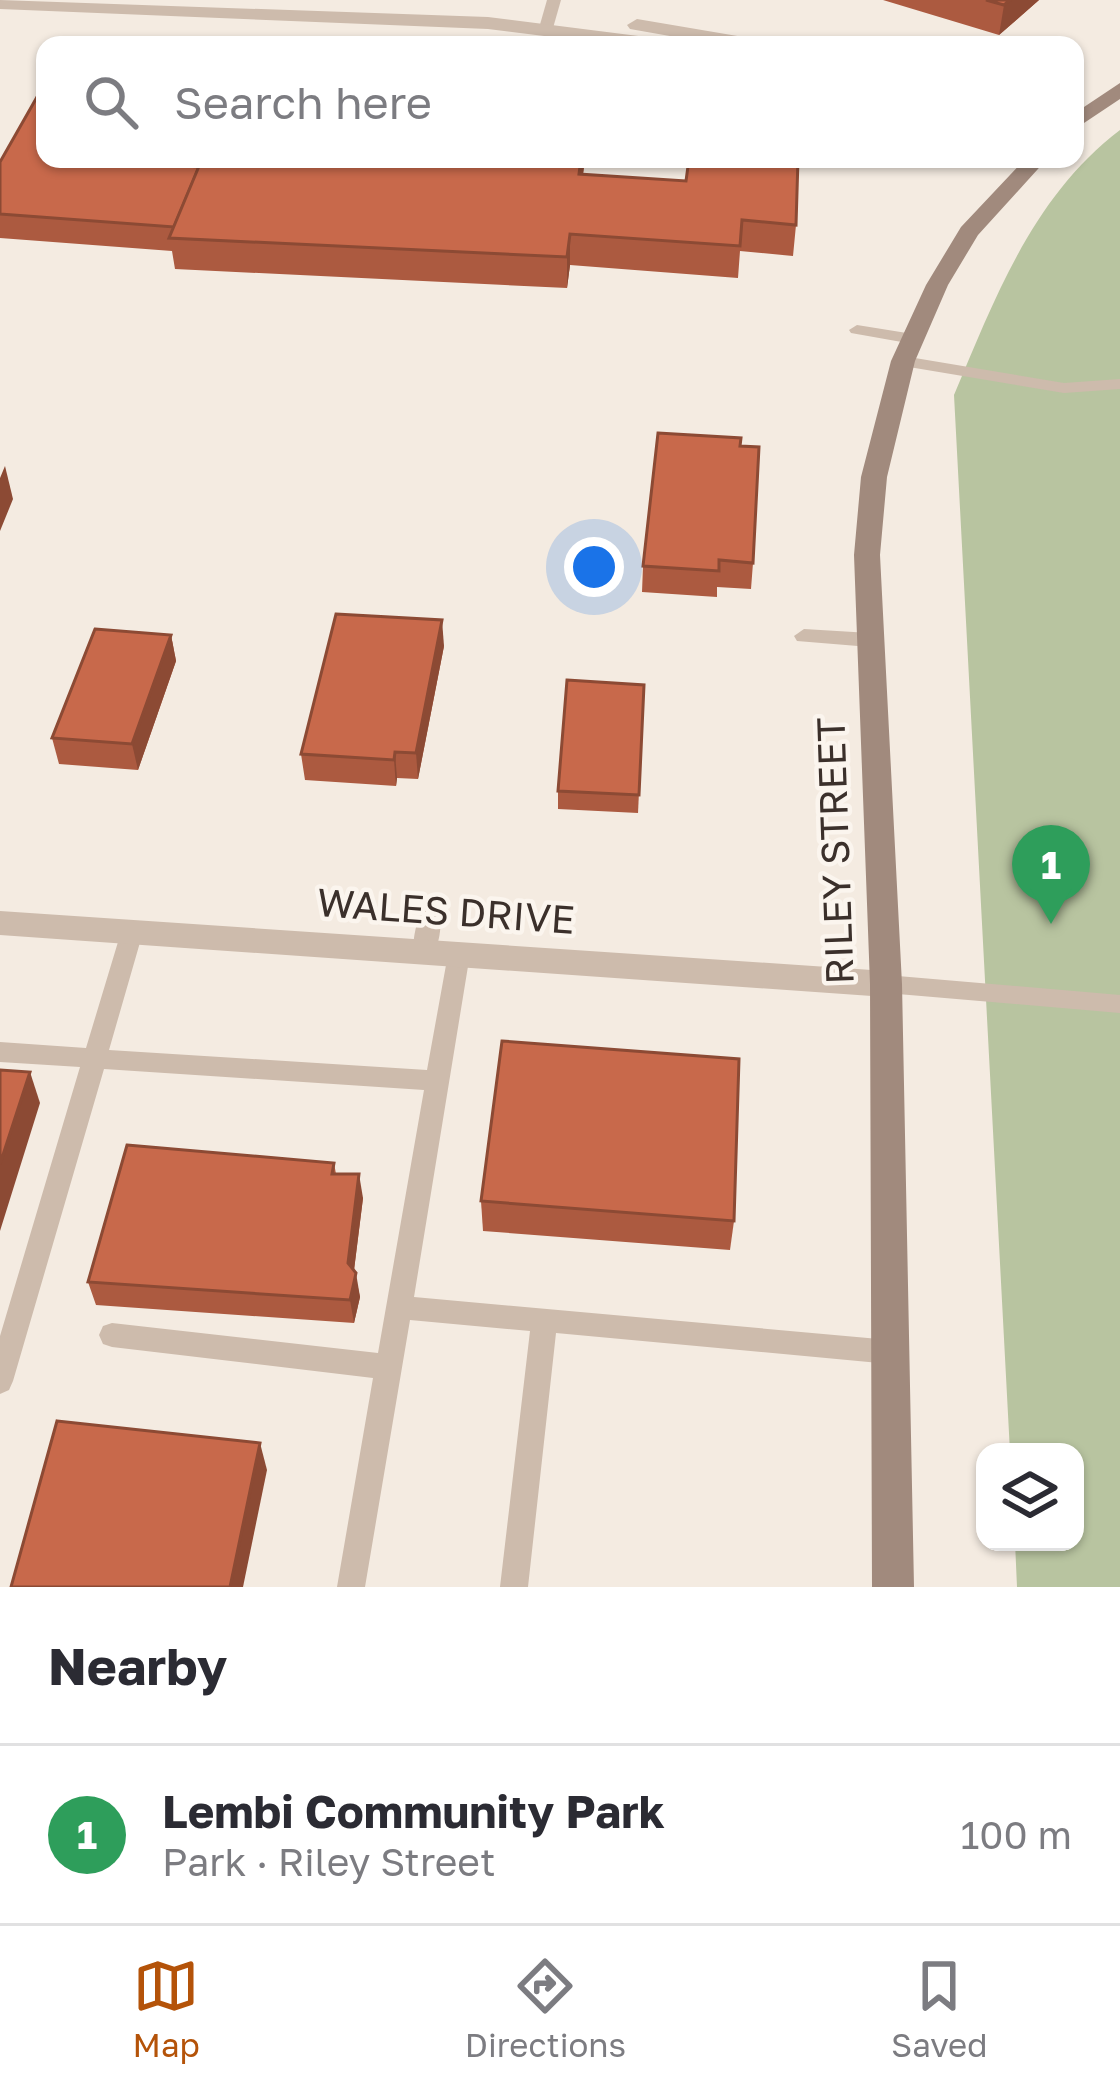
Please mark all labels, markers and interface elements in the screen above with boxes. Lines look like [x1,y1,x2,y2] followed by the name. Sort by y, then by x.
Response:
[36,36,1084,168] search box
[78,69,144,135] icon: search
[174,75,432,129] text: Search here
[564,537,624,597] your location
[806,717,863,985] street label: RILEY STREET
[1012,825,1090,924] pin: 1
[316,878,576,943] street label: WALES DRIVE
[976,1443,1084,1551] map controls
[976,1443,1084,1551] button: layers
[48,1635,227,1696] text: Nearby
[162,1784,665,1838] text: Lembi Community Park
[77,1811,97,1858] text: 1
[960,1811,1072,1858] text: 100 m
[162,1838,496,1885] text: Park · Riley Street
[133,1953,200,2064] tab: Map
[465,1953,626,2064] tab: Directions
[891,1953,987,2064] tab: Saved

